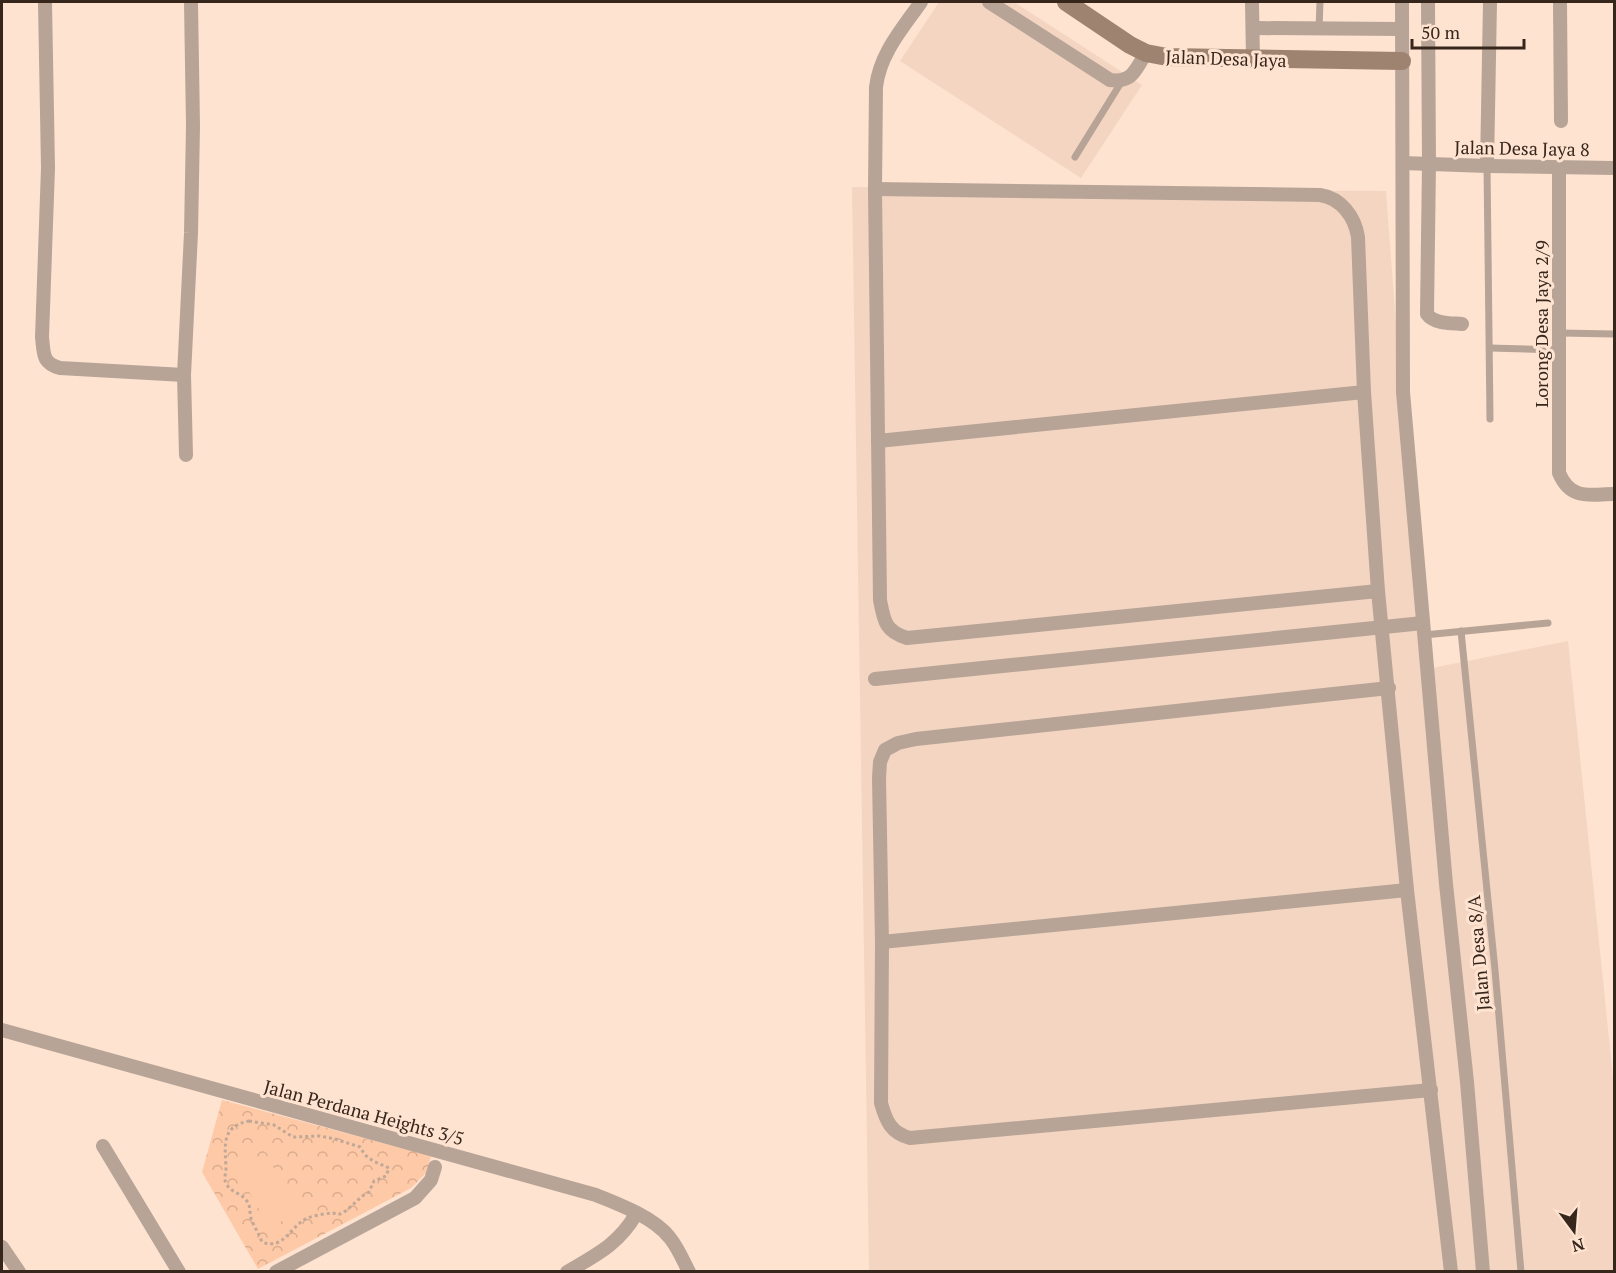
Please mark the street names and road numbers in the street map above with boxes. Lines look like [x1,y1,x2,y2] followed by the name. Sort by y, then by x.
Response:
[1165,44,1287,72] street label: Jalan Desa Jaya
[1454,135,1590,161] street label: Jalan Desa Jaya 8
[1529,240,1553,408] street label: Lorong Desa Jaya 2/9
[1461,894,1495,1012] street label: Jalan Desa 8/A
[261,1074,467,1150] street label: Jalan Perdana Heights 3/5

